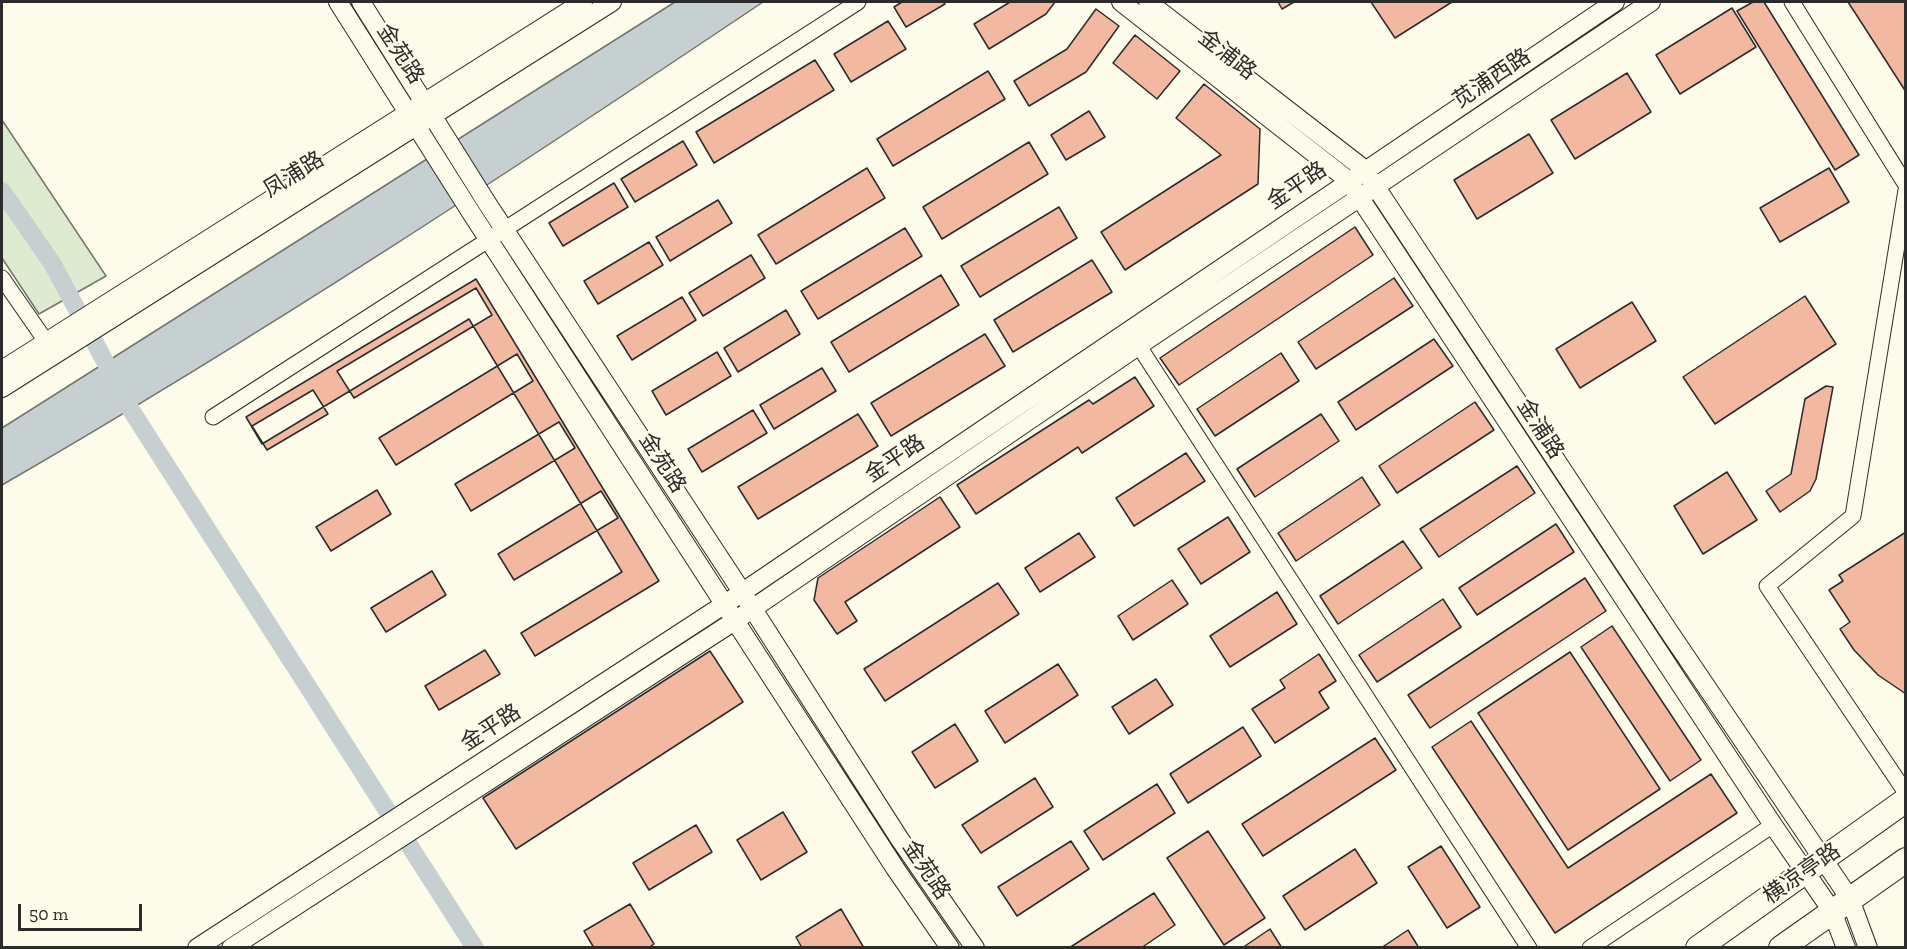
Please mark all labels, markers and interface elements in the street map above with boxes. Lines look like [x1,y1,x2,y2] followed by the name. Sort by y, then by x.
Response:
[371,19,429,89] street label: 金苑路
[1193,24,1261,86] street label: 金浦路
[1448,43,1536,115] street label: 苋浦西路
[259,146,329,204] street label: 凤浦路
[1262,157,1332,215] street label: 金平路
[1511,394,1569,464] street label: 金浦路
[633,428,691,498] street label: 金苑路
[860,430,930,488] street label: 金平路
[456,699,526,757] street label: 金平路
[897,835,955,905] street label: 金苑路
[1758,838,1846,910] street label: 横凉亭路
[21,892,146,930] scale bar
[29,903,68,925] text: 50 m

